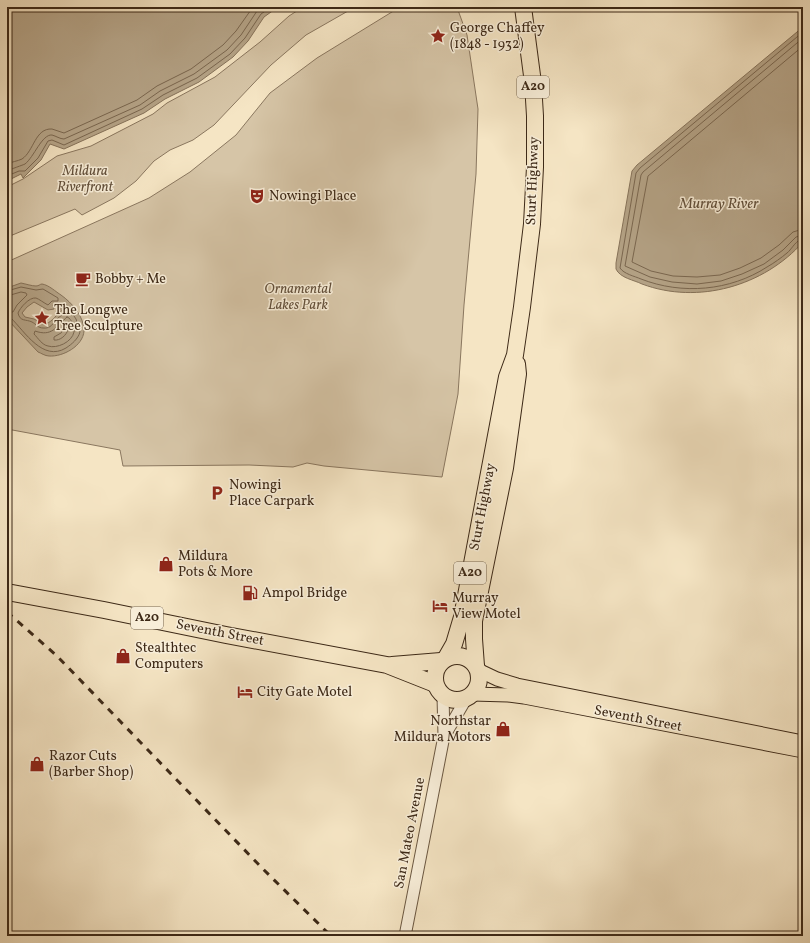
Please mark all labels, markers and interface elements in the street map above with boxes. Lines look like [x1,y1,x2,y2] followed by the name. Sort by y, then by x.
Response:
[450,19,545,54] place label: George Chaffey (1848 - 1932)
[429,27,447,45] place icon: George Chaffey (1848 - 1932)
[517,76,549,98] road number: A20
[522,136,544,226] street label: Sturt Highway
[57,162,114,197] park label: Mildura Riverfront
[248,187,266,205] theatre icon: Nowingi Place
[269,187,357,206] place label: Nowingi Place
[678,194,759,215] water label: Murray River
[74,270,92,288] cafe icon: Bobby + Me
[95,270,166,289] place label: Bobby + Me
[264,280,332,315] park label: Ornamental Lakes Park
[54,301,143,336] place label: The Longwe Tree Sculpture
[33,309,51,327] place icon: The Longwe Tree Sculpture
[465,461,501,552] street label: Sturt Highway
[229,476,315,511] place label: Nowingi Place Carpark
[208,484,226,502] parking icon: Nowingi Place Carpark
[178,547,253,582] place label: Mildura Pots & More
[157,555,175,573] shop icon: Mildura Pots & More
[454,562,486,584] road number: A20
[241,584,259,602] fuel station icon: Ampol Bridge
[262,584,347,603] place label: Ampol Bridge
[452,589,521,624] place label: Murray View Motel
[431,597,449,615] hotel icon: Murray View Motel
[131,607,163,629] road number: A20
[174,615,266,651] street label: Seventh Street
[135,639,203,674] place label: Stealthtec Computers
[114,647,132,665] shop icon: Stealthtec Computers
[236,683,254,701] hotel icon: City Gate Motel
[257,683,352,702] place label: City Gate Motel
[592,701,684,737] street label: Seventh Street
[394,712,491,747] place label: Northstar Mildura Motors
[494,720,512,738] shop icon: Northstar Mildura Motors
[49,747,133,782] place label: Razor Cuts (Barber Shop)
[28,755,46,773] shop icon: Razor Cuts (Barber Shop)
[390,775,430,890] street label: San Mateo Avenue

